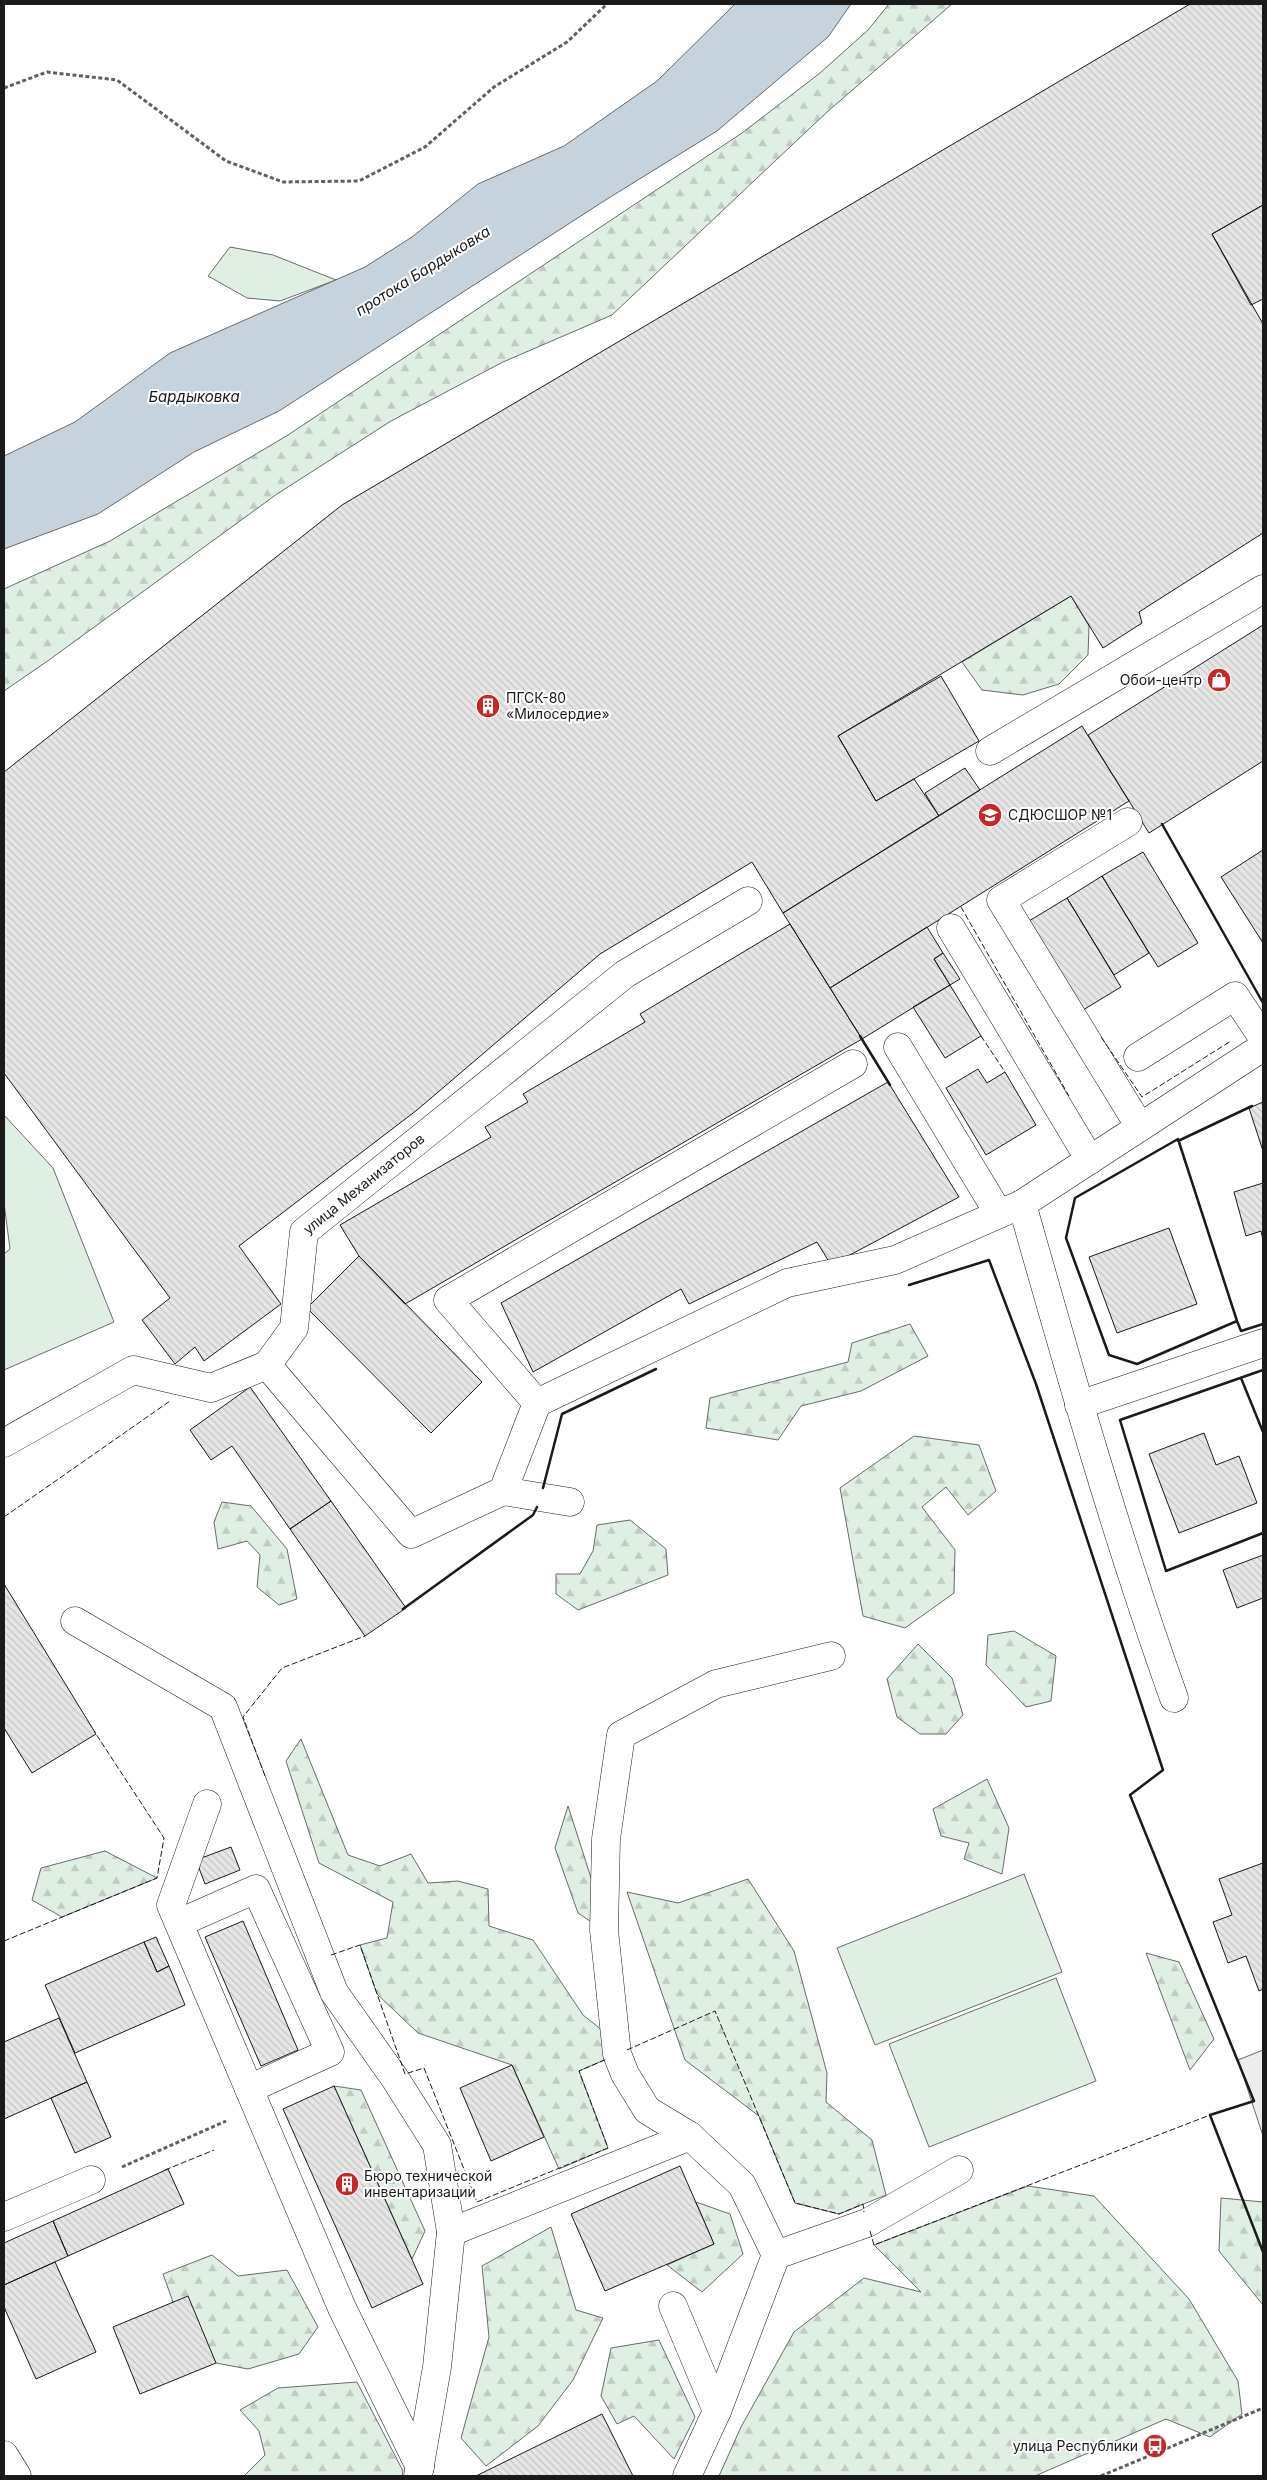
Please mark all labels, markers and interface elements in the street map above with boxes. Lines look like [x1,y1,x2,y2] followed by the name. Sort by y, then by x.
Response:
[352,221,494,320] water label: протока Бардыковка
[148,387,240,406] water label: Бардыковка
[1206,667,1232,693] shop icon: Обои-центр
[1120,671,1202,688] place label: Обои-центр
[506,689,610,722] place label: ПГСК-80 «Милосердие»
[475,693,501,719] building icon: ПГСК-80 «Милосердие»
[977,802,1003,828] school or university icon: СДЮСШОР №1
[1008,806,1112,823] place label: СДЮСШОР №1
[300,1130,428,1237] street label: улица Механизаторов
[364,2167,492,2200] place label: Бюро технической инвентаризации
[334,2171,360,2197] building icon: Бюро технической инвентаризации
[1142,2433,1168,2459] bus stop icon: улица Республики
[1013,2437,1138,2454] place label: улица Республики

